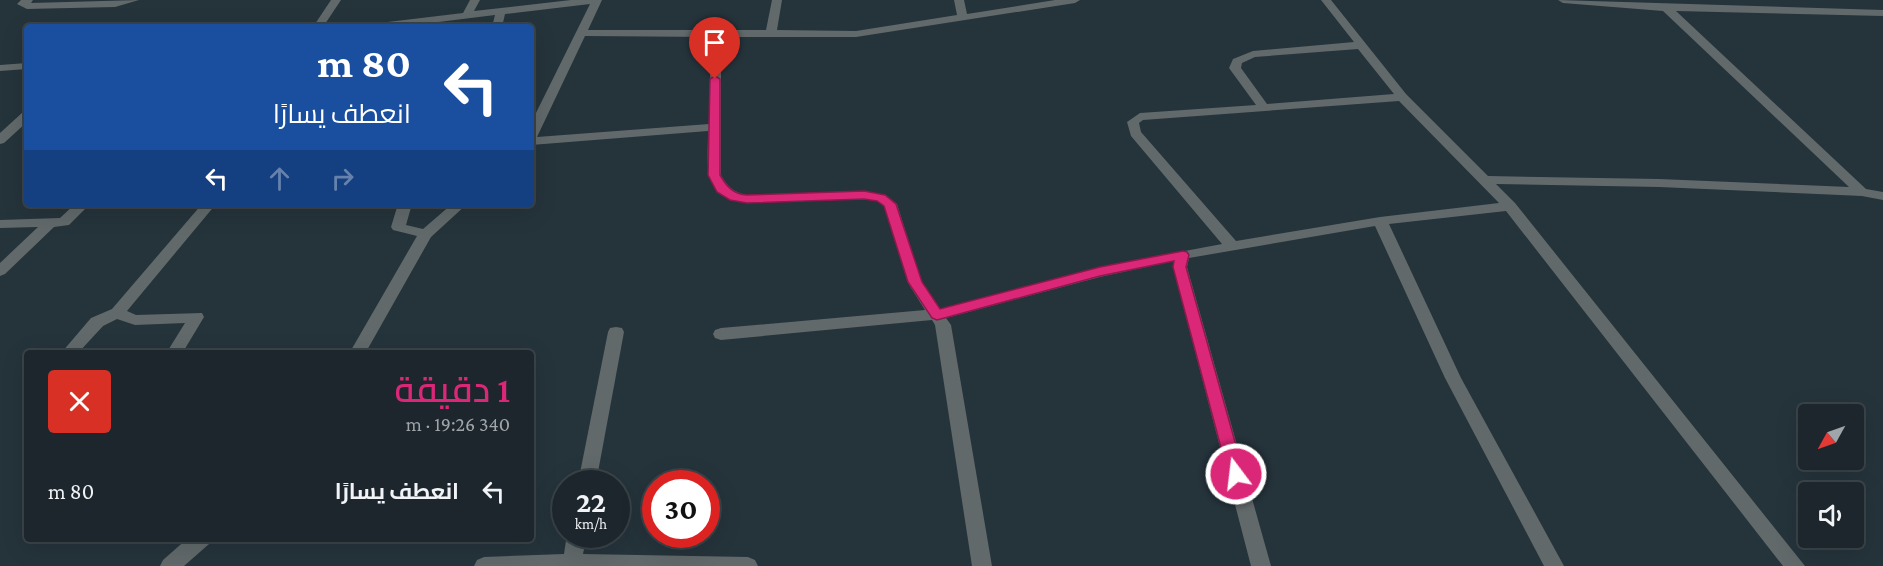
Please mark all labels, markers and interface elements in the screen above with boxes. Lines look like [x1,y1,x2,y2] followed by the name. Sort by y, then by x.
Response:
[689,17,740,79] pin
[698,26,731,59] icon: arrive
[317,39,411,86] text: 80 m
[432,48,510,126] icon: left
[273,99,411,129] text: انعطف يسارًا
[200,162,233,195] icon: left
[263,162,296,195] icon: ahead
[326,162,359,195] icon: right
[48,370,111,433] button: close
[394,370,510,410] text: 1 دقيقة
[1798,404,1864,470] north arrow
[1798,404,1864,548] map controls
[406,413,510,435] text: 340 m · 19:26
[1204,442,1268,506] position arrow
[642,470,720,548] speed limit sign: 30
[477,475,510,508] icon: left
[48,479,94,504] text: 80 m
[335,479,459,504] text: انعطف يسارًا
[1798,482,1864,548] button: sound
[576,485,606,518] text: 22
[575,516,607,532] text: km/h

